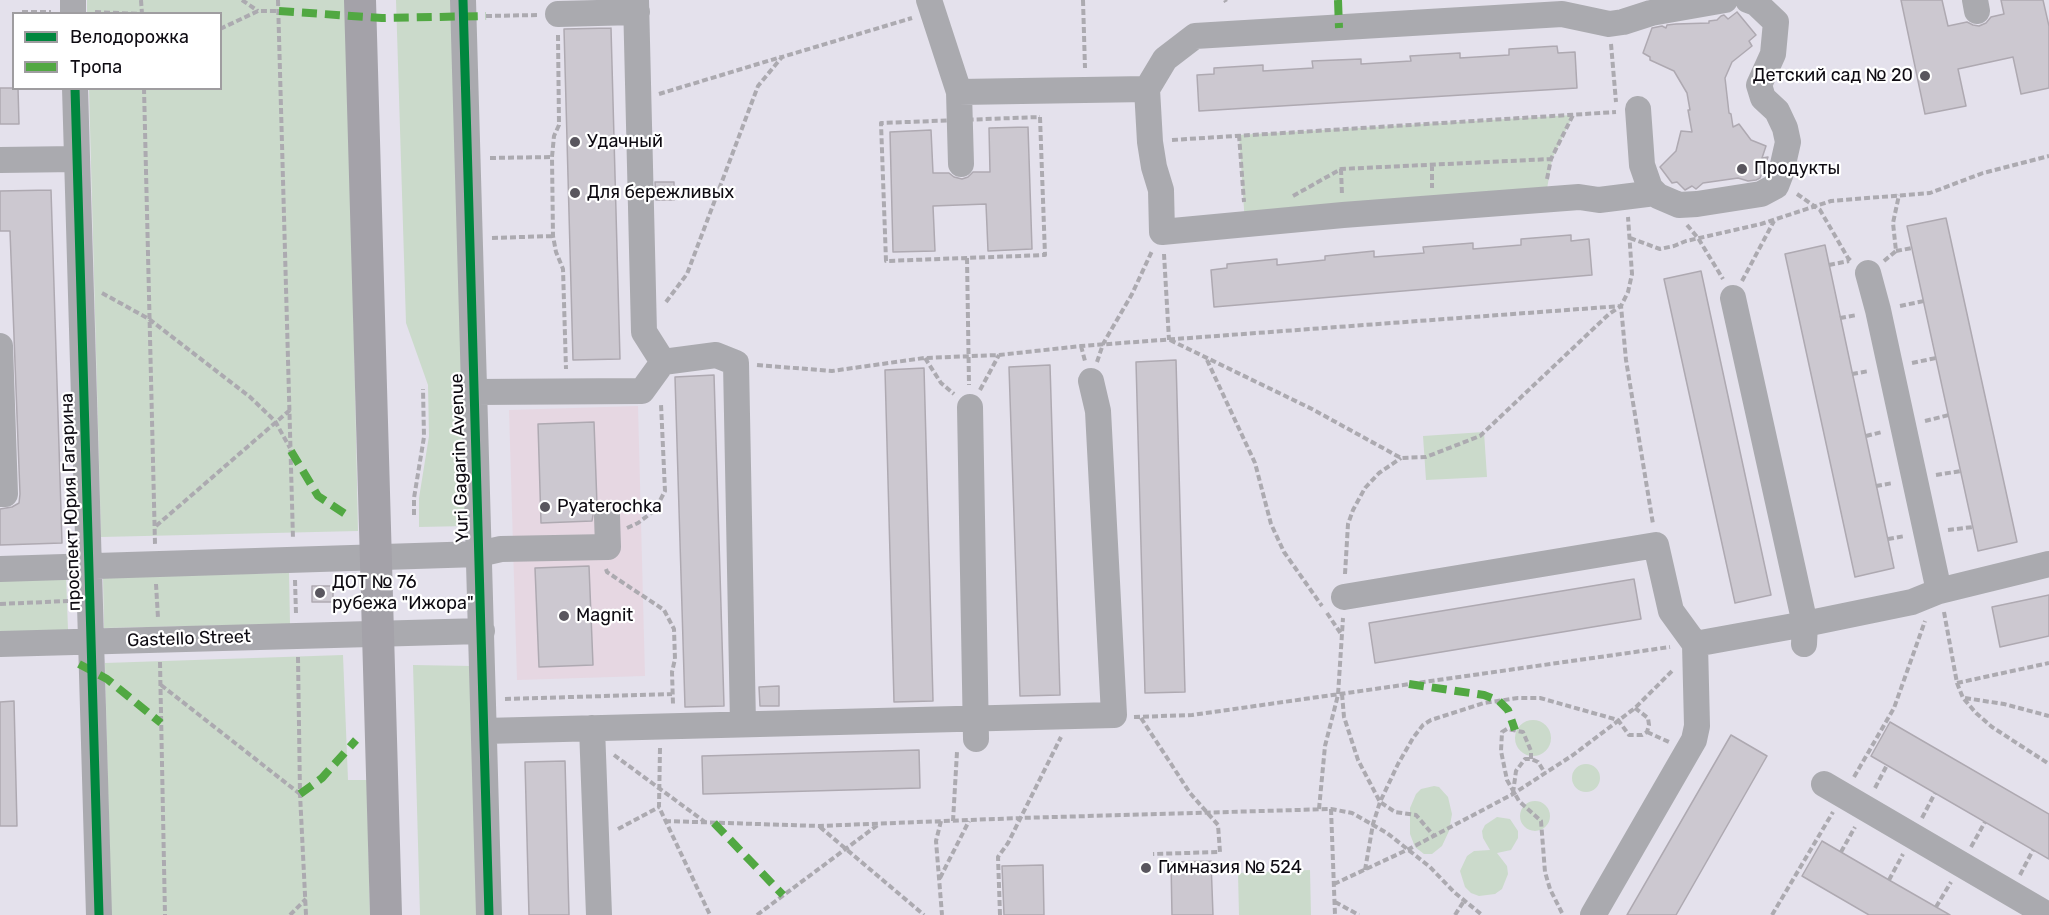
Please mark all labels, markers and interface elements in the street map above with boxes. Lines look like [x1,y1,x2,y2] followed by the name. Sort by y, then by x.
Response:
[12,12,222,90] legend
[70,26,189,48] text: Велодорожка
[70,56,122,78] text: Тропа
[1753,65,1913,87] place label: Детский сад № 20
[1918,69,1932,83] marker: Детский сад № 20
[587,131,663,153] place label: Удачный
[568,135,582,149] marker: Удачный
[1754,158,1840,180] place label: Продукты
[1735,162,1749,176] marker: Продукты
[587,182,734,204] place label: Для бережливых
[568,186,582,200] marker: Для бережливых
[446,373,474,543] street label: Yuri Gagarin Avenue
[56,393,86,611] street label: проспект Юрия Гагарина
[557,496,662,518] place label: Pyaterochka
[538,500,552,514] marker: Pyaterochka
[332,572,474,614] place label: ДОТ № 76 рубежа "Ижора"
[313,586,327,600] marker: ДОТ № 76 рубежа "Ижора"
[576,605,633,627] place label: Magnit
[557,609,571,623] marker: Magnit
[127,626,251,652] street label: Gastello Street
[1158,857,1302,879] place label: Гимназия № 524
[1139,861,1153,875] marker: Гимназия № 524

